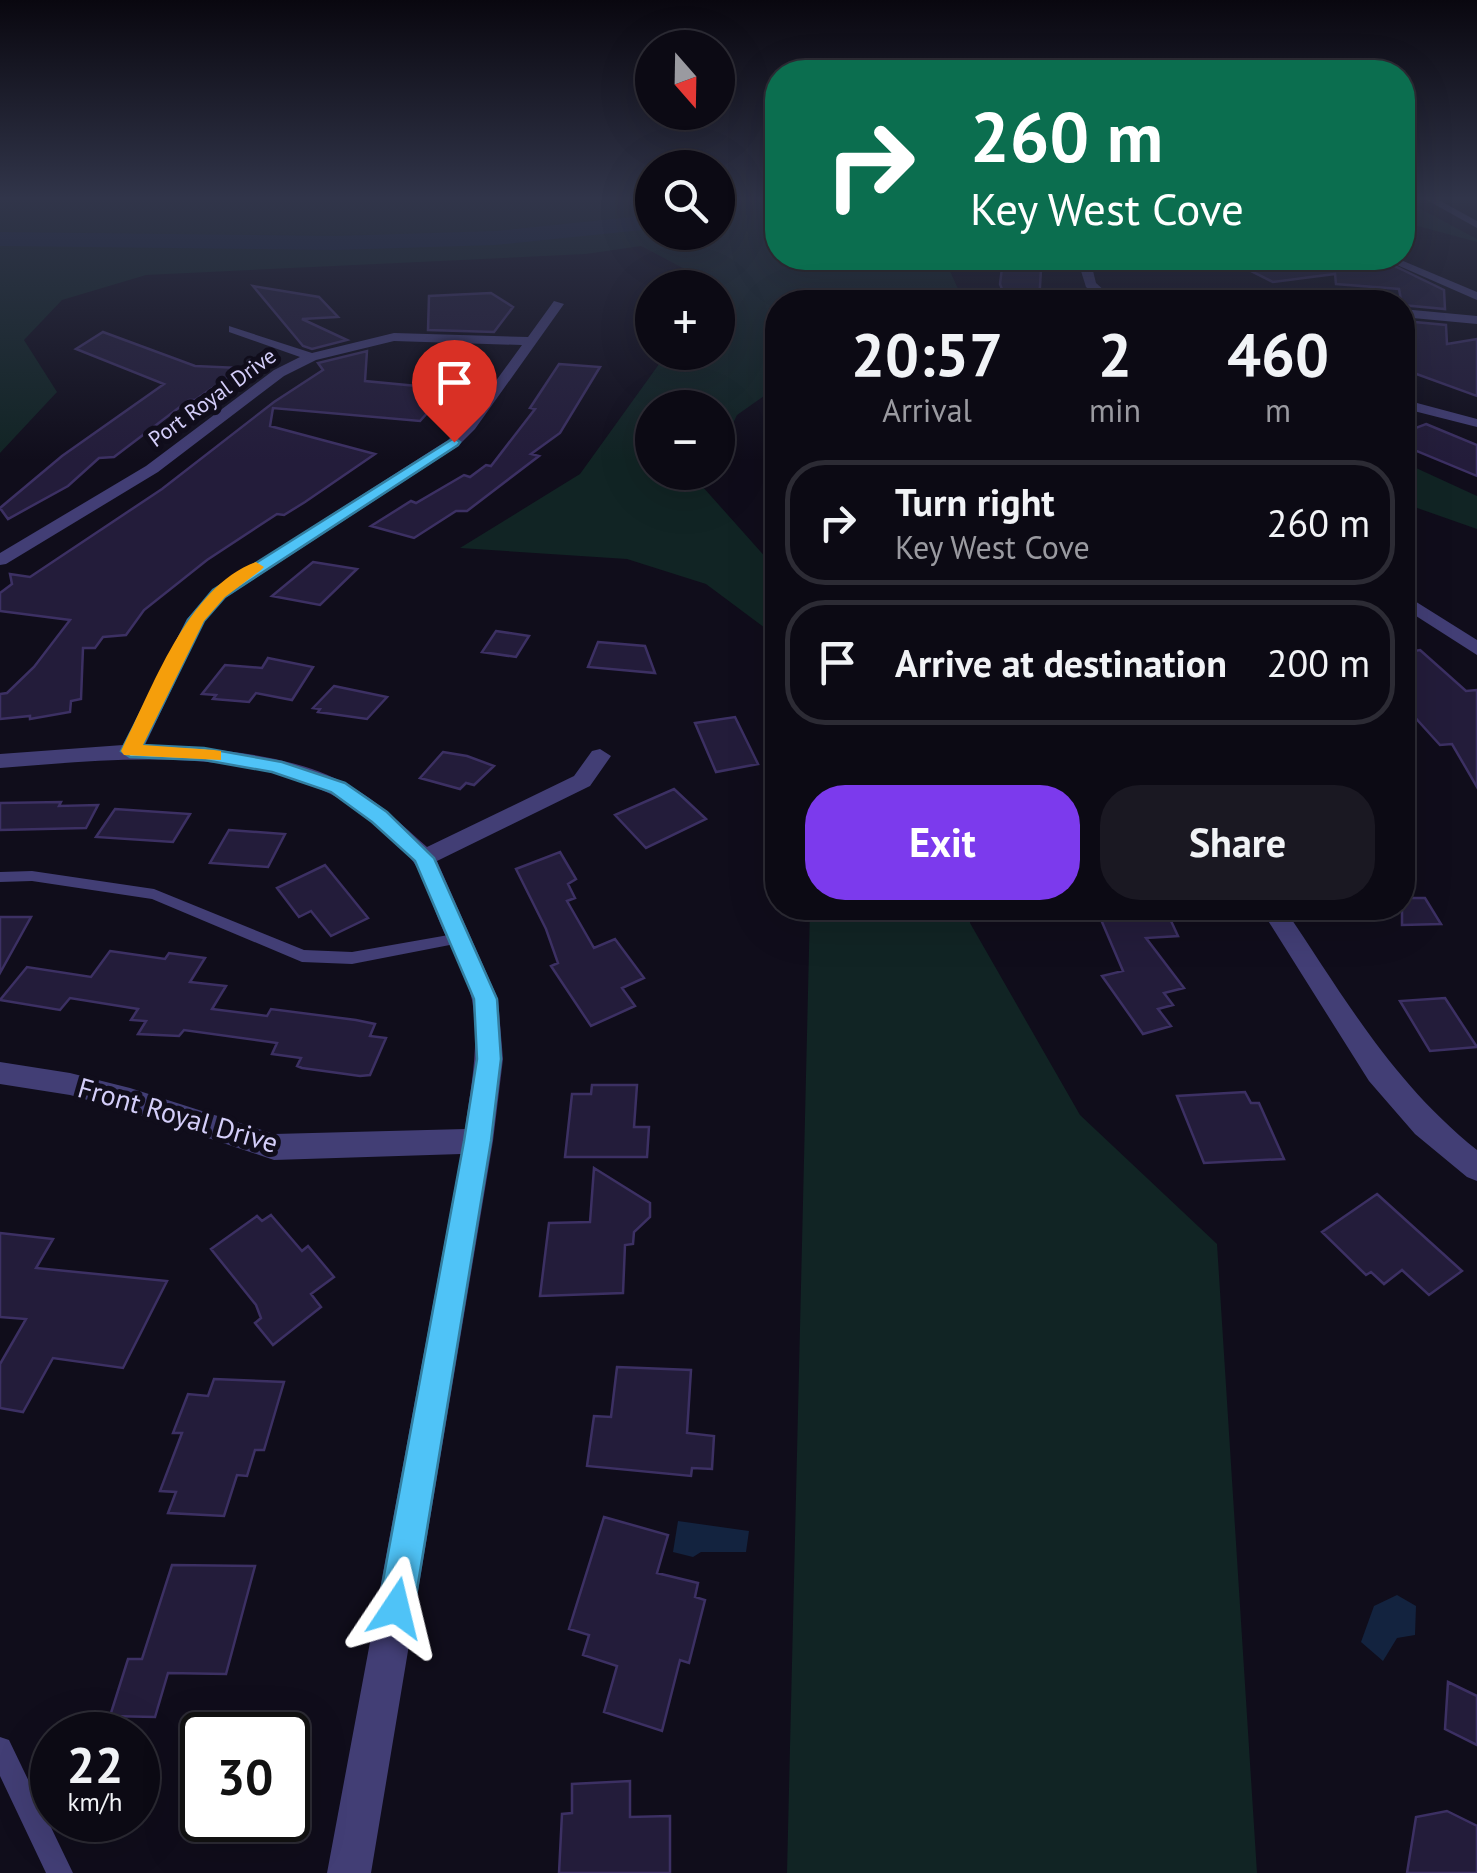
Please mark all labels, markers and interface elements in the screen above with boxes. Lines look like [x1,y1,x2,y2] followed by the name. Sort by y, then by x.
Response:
[635,30,735,130] north arrow
[635,30,735,490] map controls
[970,91,1163,181] text: 260 m
[805,100,935,230] icon: right
[635,150,735,250] button: search
[970,179,1244,237] text: Key West Cove
[635,270,735,370] button: +
[851,315,1003,393] text: 20:57
[1098,315,1132,393] text: 2
[1227,315,1329,393] text: 460
[412,340,497,443] pin
[143,341,281,453] street label: Port Royal Drive
[427,355,482,410] icon: arrive
[882,389,972,431] text: Arrival
[1089,389,1141,431] text: min
[1265,389,1291,431] text: m
[635,390,735,490] button: −
[895,477,1055,526] text: Turn right
[810,495,865,550] icon: right
[1267,498,1370,547] text: 260 m
[895,526,1090,568] text: Key West Cove
[810,635,865,690] icon: arrive
[895,638,1227,687] text: Arrive at destination
[1267,638,1370,687] text: 200 m
[805,785,1080,900] button: Exit
[1100,785,1375,900] button: Share
[74,1068,283,1161] street label: Front Royal Drive
[344,1556,448,1660] position arrow
[180,1712,310,1842] speed limit sign: 30
[67,1732,123,1797] text: 22
[68,1786,122,1818] text: km/h

